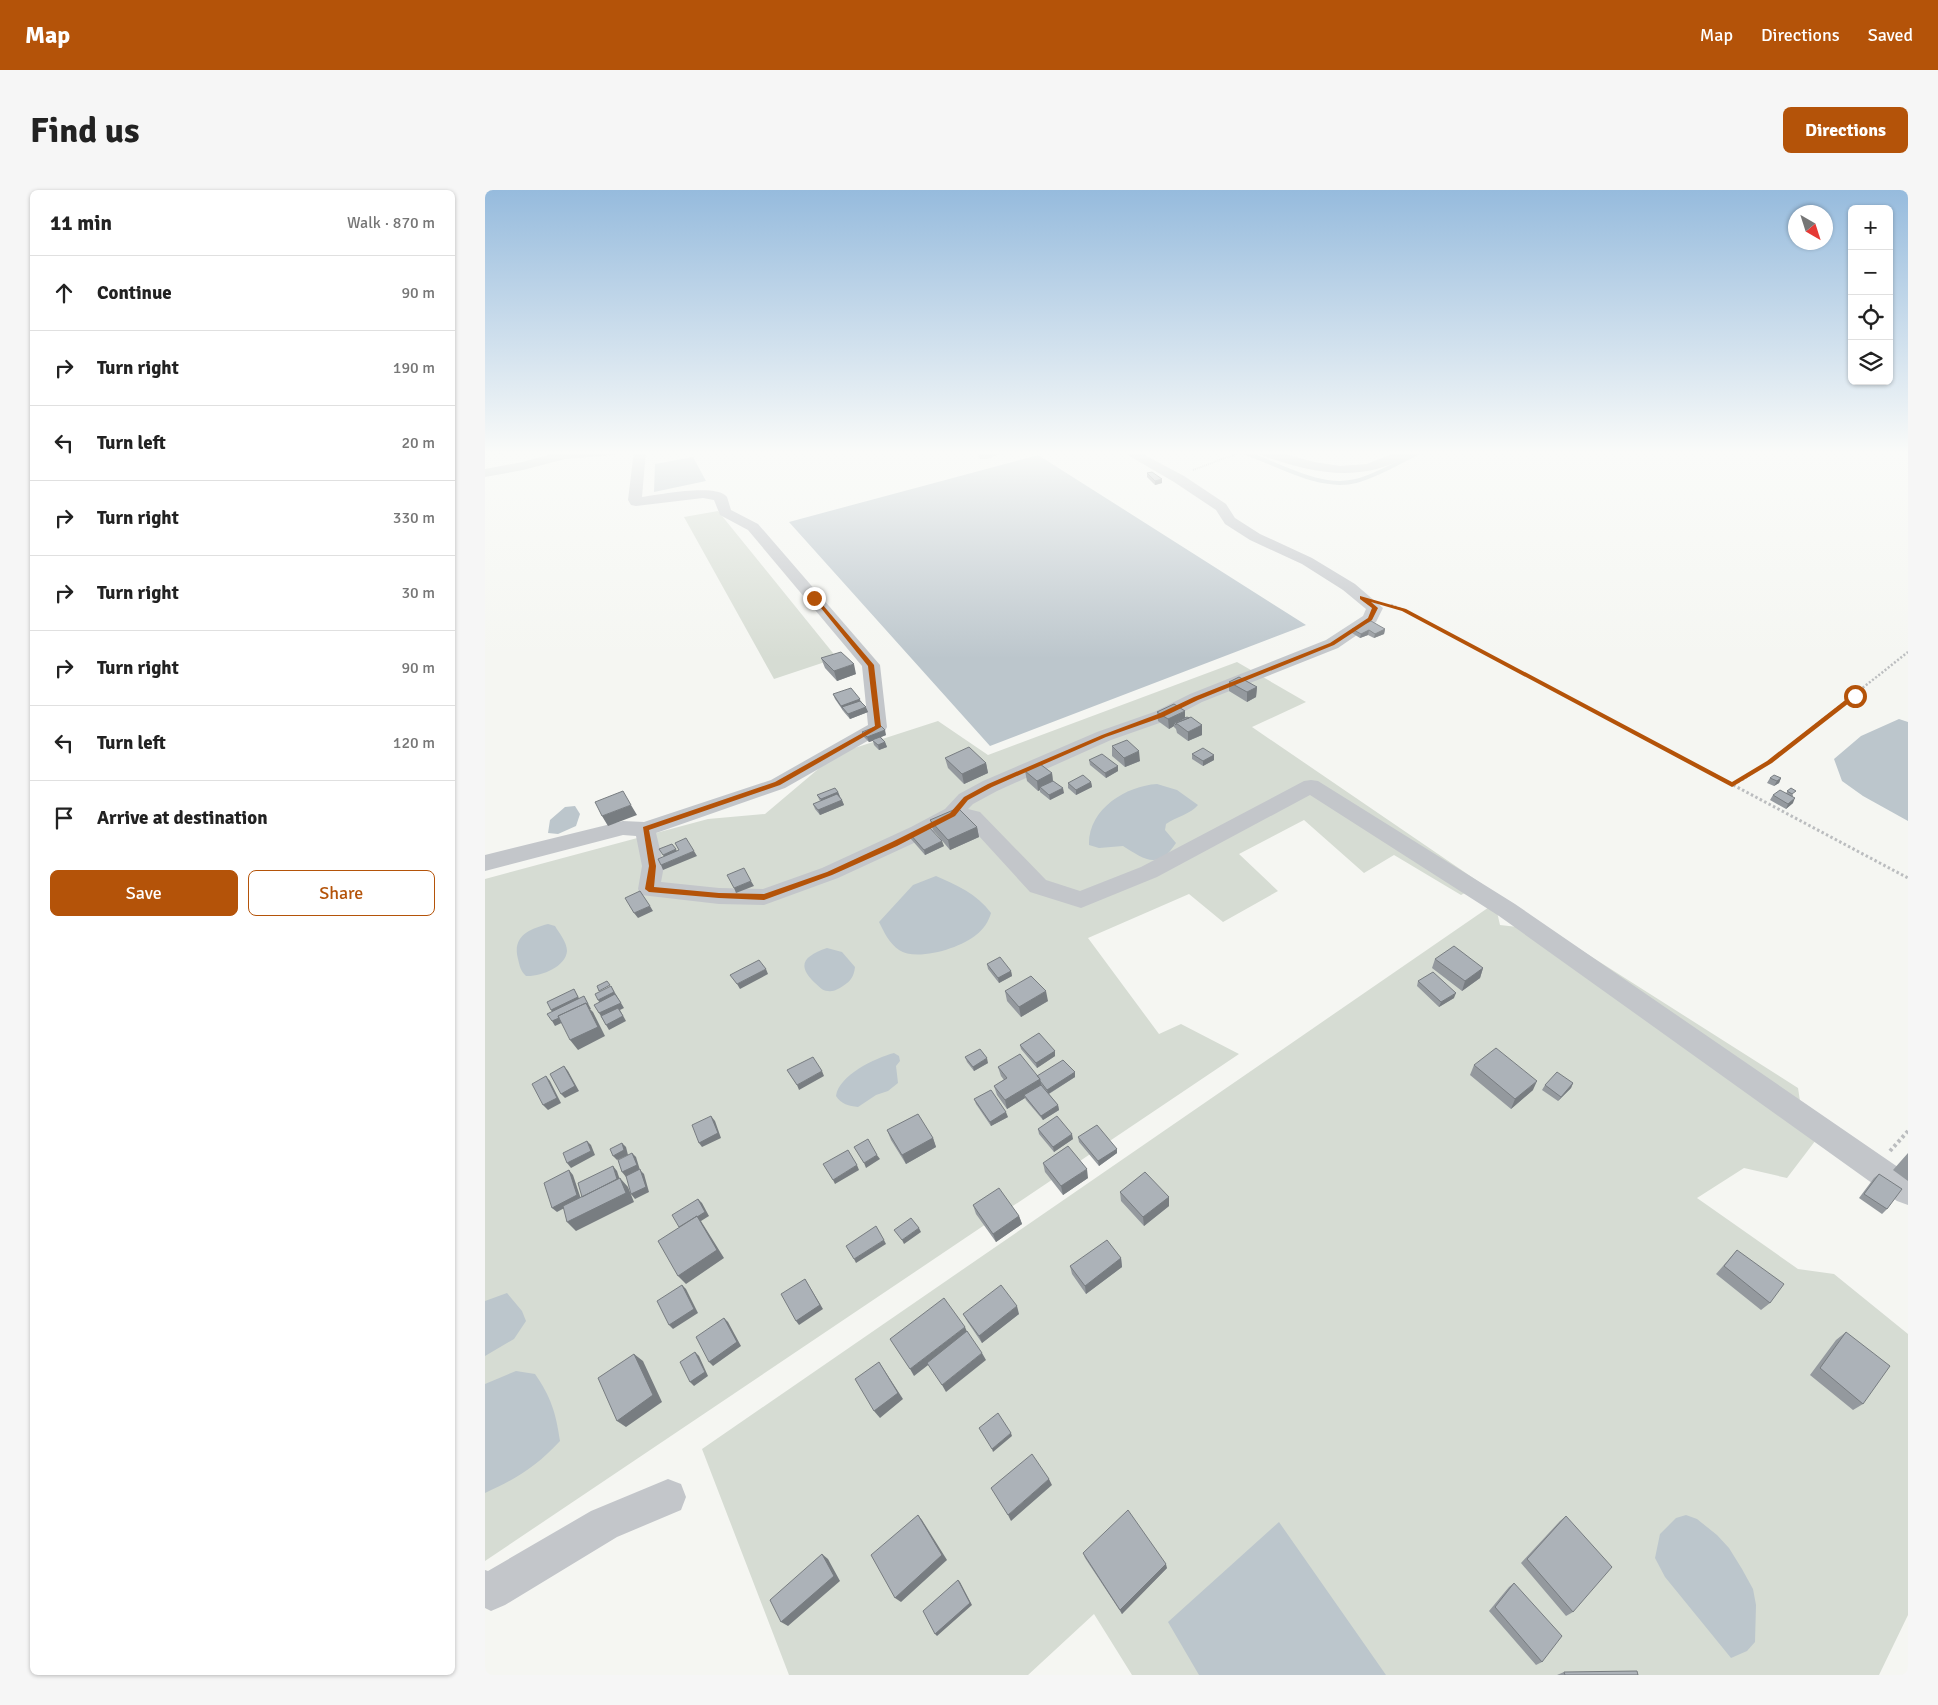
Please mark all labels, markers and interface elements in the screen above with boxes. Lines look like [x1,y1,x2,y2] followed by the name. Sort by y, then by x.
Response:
[25,20,70,50] text: Map
[1700,24,1733,46] text: Map
[1761,24,1840,46] text: Directions
[1868,24,1913,46] text: Saved
[1783,107,1908,153] button: Directions
[30,109,140,152] text: Find us
[1788,205,1833,250] north arrow
[1848,205,1893,385] map controls
[1848,205,1893,250] button: +
[50,210,112,236] text: 11 min
[347,213,435,233] text: Walk · 870 m
[1848,250,1893,295] button: −
[50,279,78,307] icon: ahead
[97,281,172,305] text: Continue
[401,283,435,303] text: 90 m
[1848,295,1893,340] button: locate
[1848,340,1893,385] button: layers
[50,354,78,382] icon: right
[97,356,179,380] text: Turn right
[393,358,435,378] text: 190 m
[50,429,78,457] icon: left
[97,431,166,455] text: Turn left
[401,433,435,453] text: 20 m
[50,504,78,532] icon: right
[97,506,179,530] text: Turn right
[393,508,435,528] text: 330 m
[50,579,78,607] icon: right
[97,581,179,605] text: Turn right
[401,583,435,603] text: 30 m
[803,587,826,610] route end
[50,654,78,682] icon: right
[97,656,179,680] text: Turn right
[401,658,435,678] text: 90 m
[1844,685,1867,708] route start
[50,729,78,757] icon: left
[97,731,166,755] text: Turn left
[393,733,435,753] text: 120 m
[50,804,78,832] icon: arrive
[97,806,268,830] text: Arrive at destination
[50,870,238,916] button: Save
[248,870,435,916] button: Share

